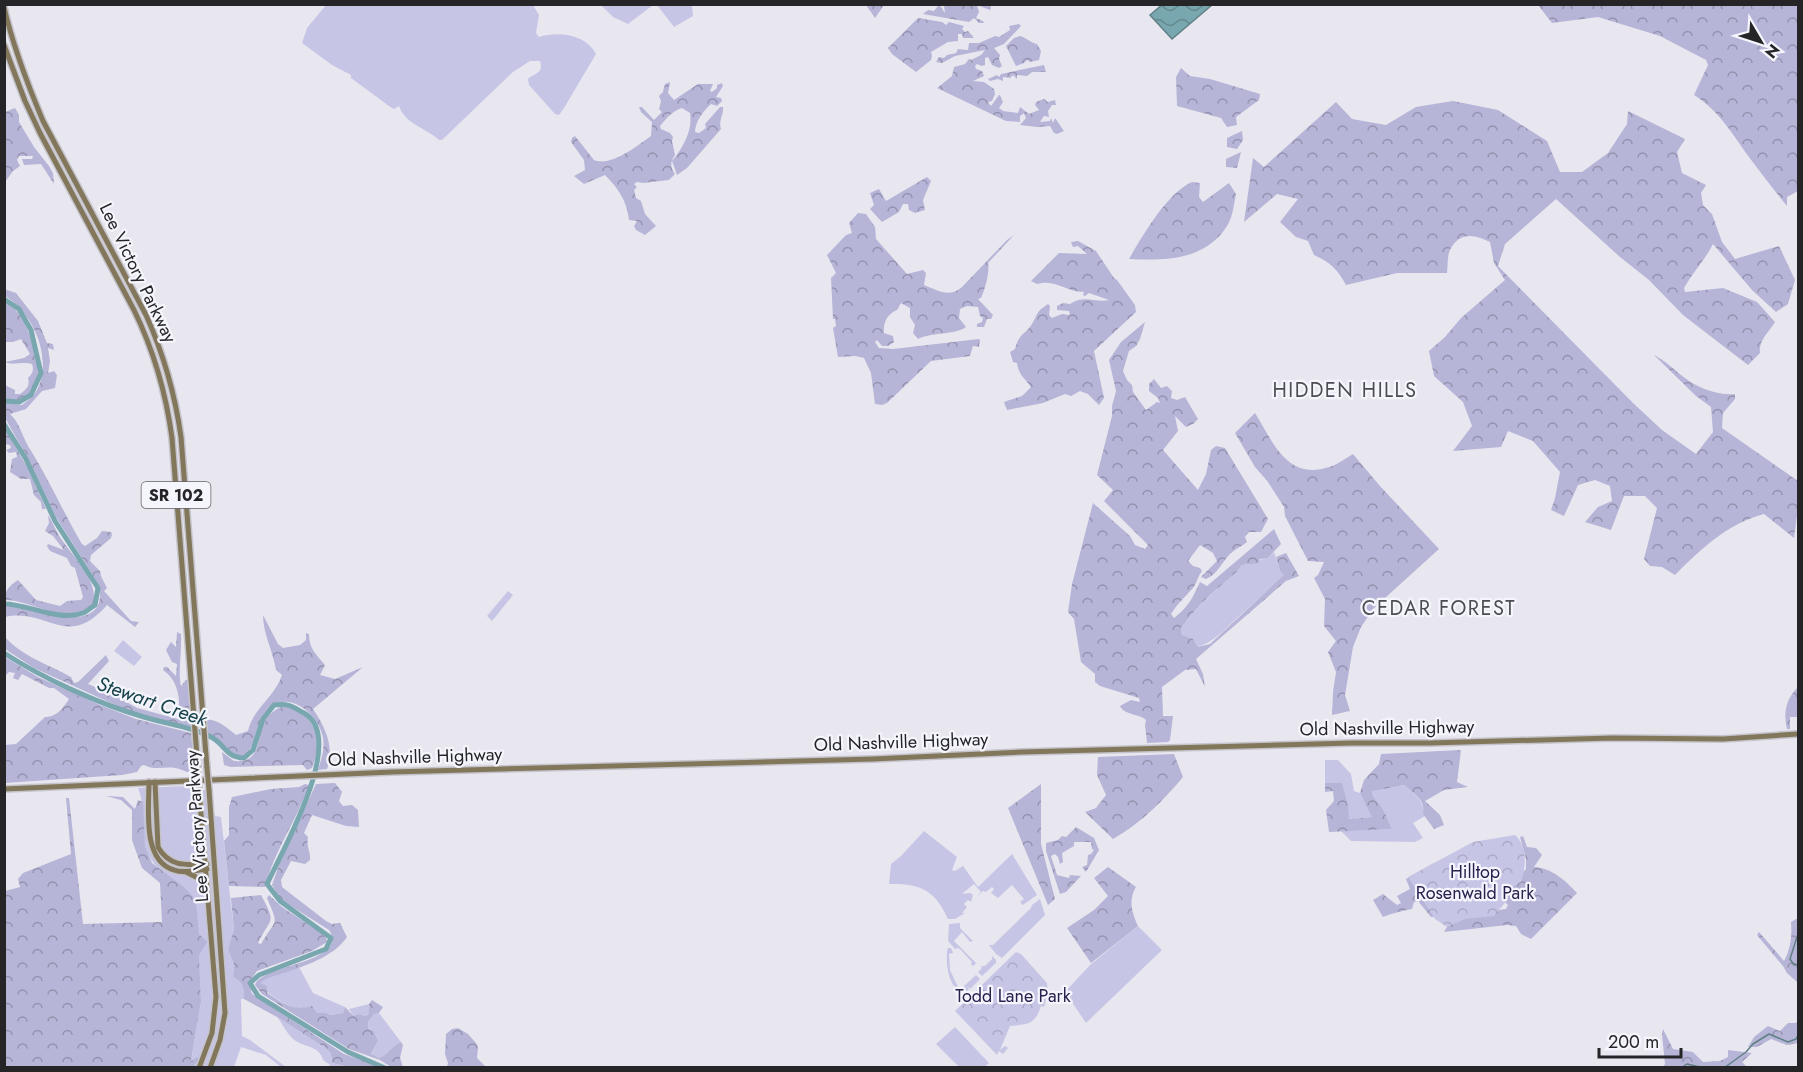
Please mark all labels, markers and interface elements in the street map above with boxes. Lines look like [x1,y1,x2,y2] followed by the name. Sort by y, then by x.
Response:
[1731,12,1791,72] north arrow
[1759,39,1785,63] text: N
[93,199,183,347] street label: Lee Victory Parkway
[1272,376,1418,405] district label: HIDDEN HILLS
[142,482,210,508] road number: SR 102
[1362,594,1516,623] district label: CEDAR FOREST
[93,669,212,734] water label: Stewart Creek
[1299,713,1475,743] street label: Old Nashville Highway
[813,726,989,758] street label: Old Nashville Highway
[327,741,503,773] street label: Old Nashville Highway
[179,749,215,903] street label: Lee Victory Parkway
[1416,859,1534,906] park label: Hilltop Rosenwald Park
[955,983,1071,1009] park label: Todd Lane Park
[1599,1021,1682,1059] scale bar
[1608,1029,1659,1055] text: 200 m

